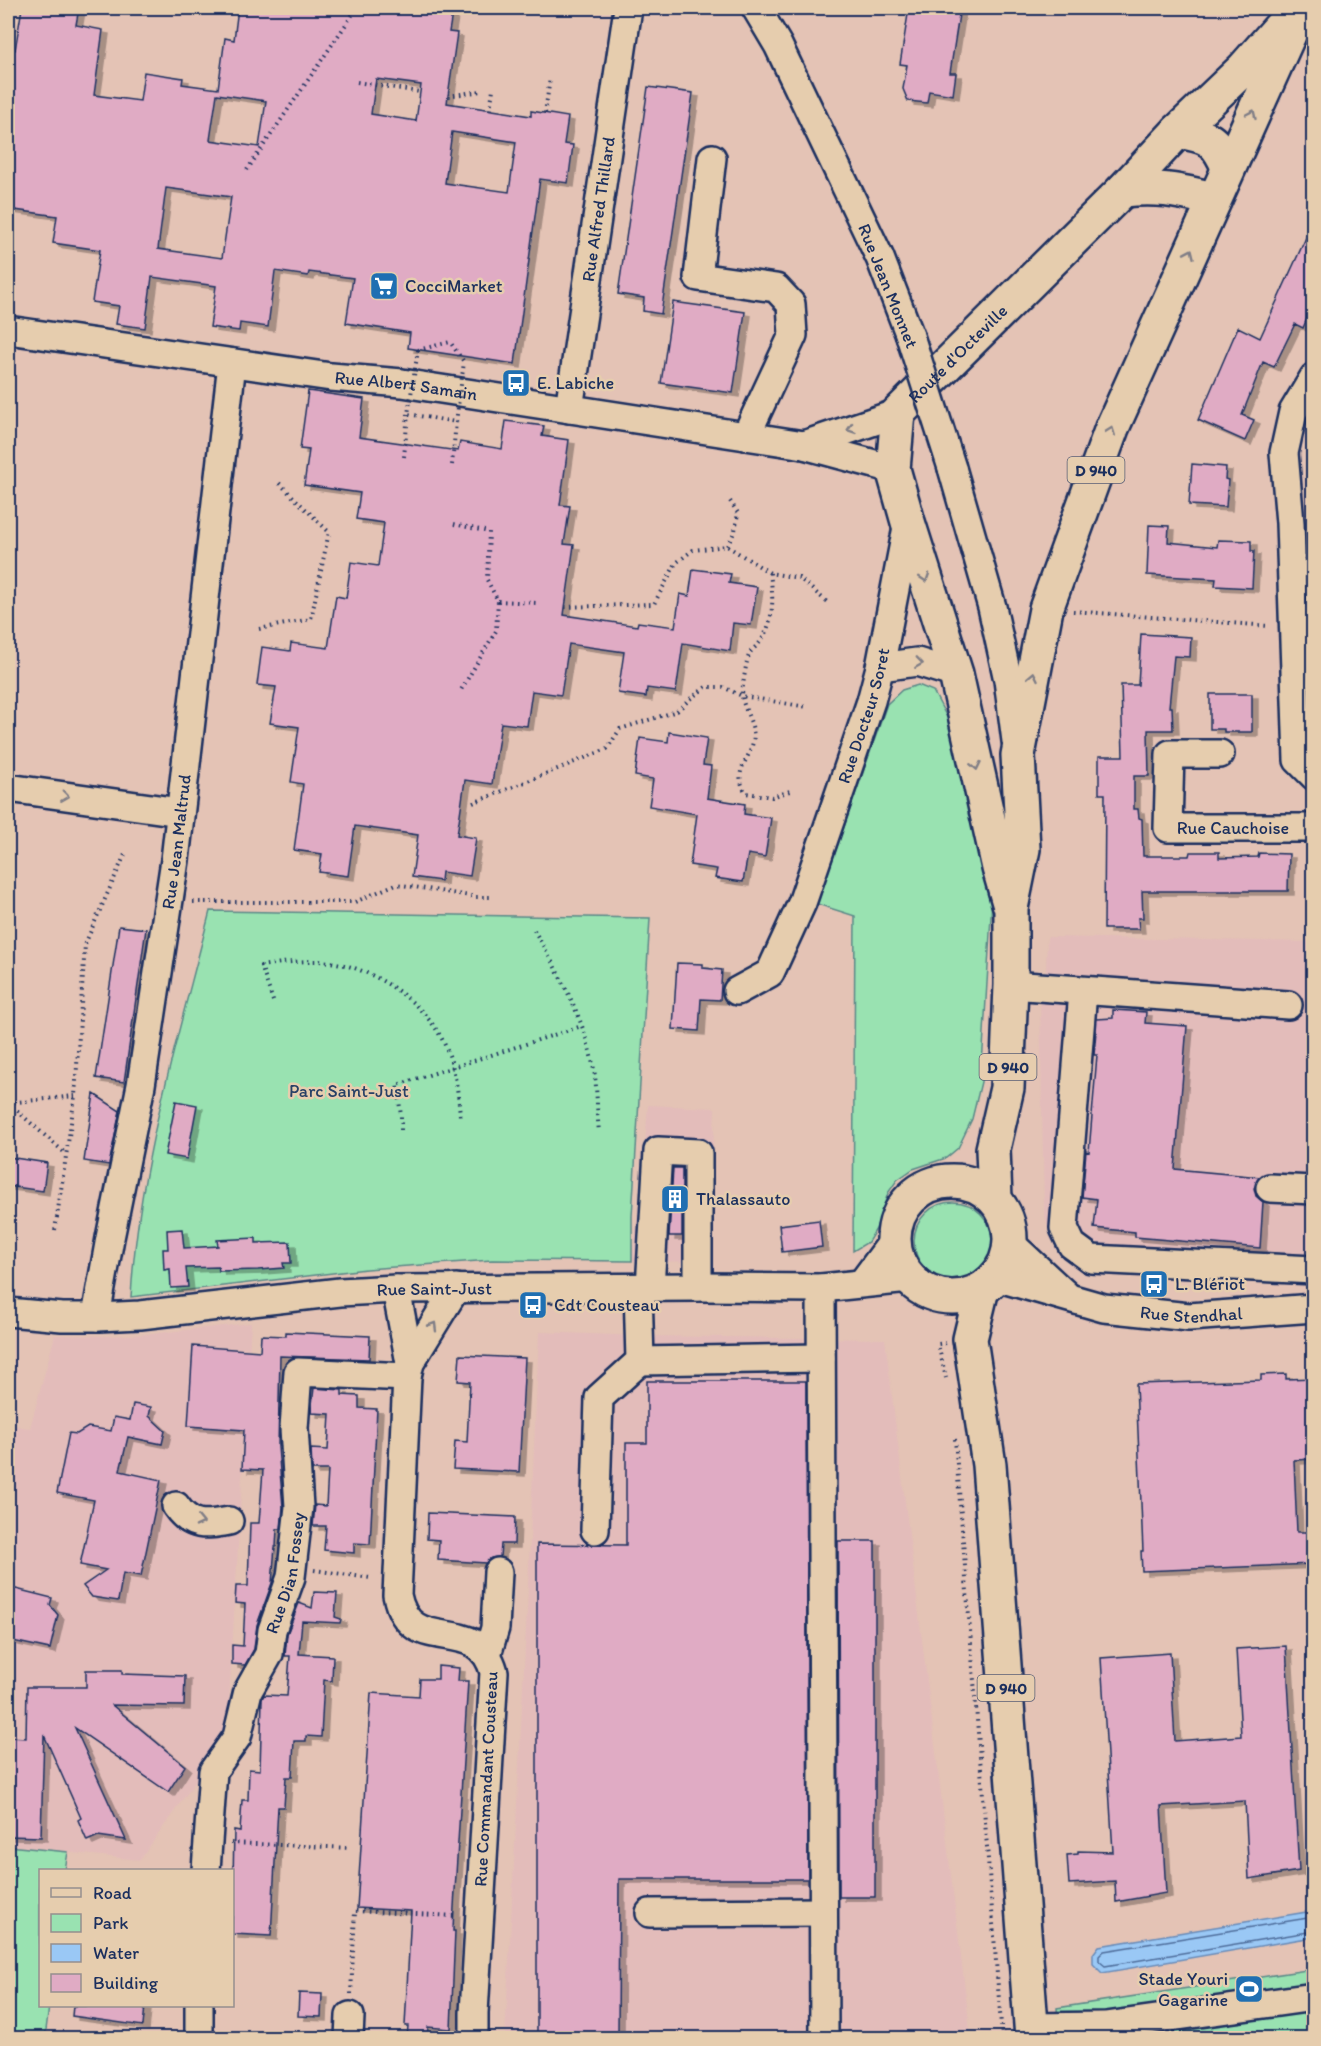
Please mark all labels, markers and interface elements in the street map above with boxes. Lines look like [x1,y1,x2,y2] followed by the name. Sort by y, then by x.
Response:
[1245,109,1257,120] one-way arrow
[577,135,620,283] street label: Rue Alfred Thillard
[853,220,923,352] street label: Rue Jean Monnet
[1182,248,1194,259] one-way arrow
[368,270,400,302] supermarket icon: CocciMarket
[405,275,503,297] place label: CocciMarket
[903,300,1012,408] street label: Route d'Octeville
[334,366,479,405] street label: Rue Albert Samain
[500,367,532,399] bus stop icon: E. Labiche
[537,372,614,394] place label: E. Labiche
[846,421,857,434] one-way arrow
[1103,426,1116,437] one-way arrow
[1068,457,1124,483] road number: D 940
[918,572,931,583] one-way arrow
[833,646,894,786] street label: Rue Docteur Soret
[914,657,923,669] one-way arrow
[1026,672,1039,682] one-way arrow
[969,761,982,771] one-way arrow
[157,773,196,911] street label: Rue Jean Maltrud
[61,789,70,801] one-way arrow
[1177,817,1289,839] street label: Rue Cauchoise
[980,1054,1036,1080] road number: D 940
[289,1080,409,1102] park label: Parc Saint-Just
[659,1183,691,1215] building icon: Thalassauto
[696,1188,790,1210] place label: Thalassauto
[1138,1268,1170,1300] bus stop icon: L. Blériot
[1175,1273,1245,1295] place label: L. Blériot
[376,1277,492,1301] street label: Rue Saint-Just
[517,1289,549,1321] bus stop icon: Cdt Cousteau
[554,1294,660,1316] place label: Cdt Cousteau
[1139,1301,1243,1328] street label: Rue Stendhal
[426,1322,438,1332] one-way arrow
[261,1510,309,1637] street label: Rue Dian Fossey
[194,1515,204,1528] one-way arrow
[469,1671,503,1887] street label: Rue Commandant Cousteau
[978,1675,1034,1701] road number: D 940
[39,1869,234,2007] legend
[93,1882,132,1904] text: Road
[93,1912,128,1934] text: Park
[93,1942,139,1964] text: Water
[1138,1968,1228,2011] place label: Stade Youri Gagarine
[93,1972,159,1994] text: Building
[1233,1973,1265,2005] sports icon: Stade Youri Gagarine

